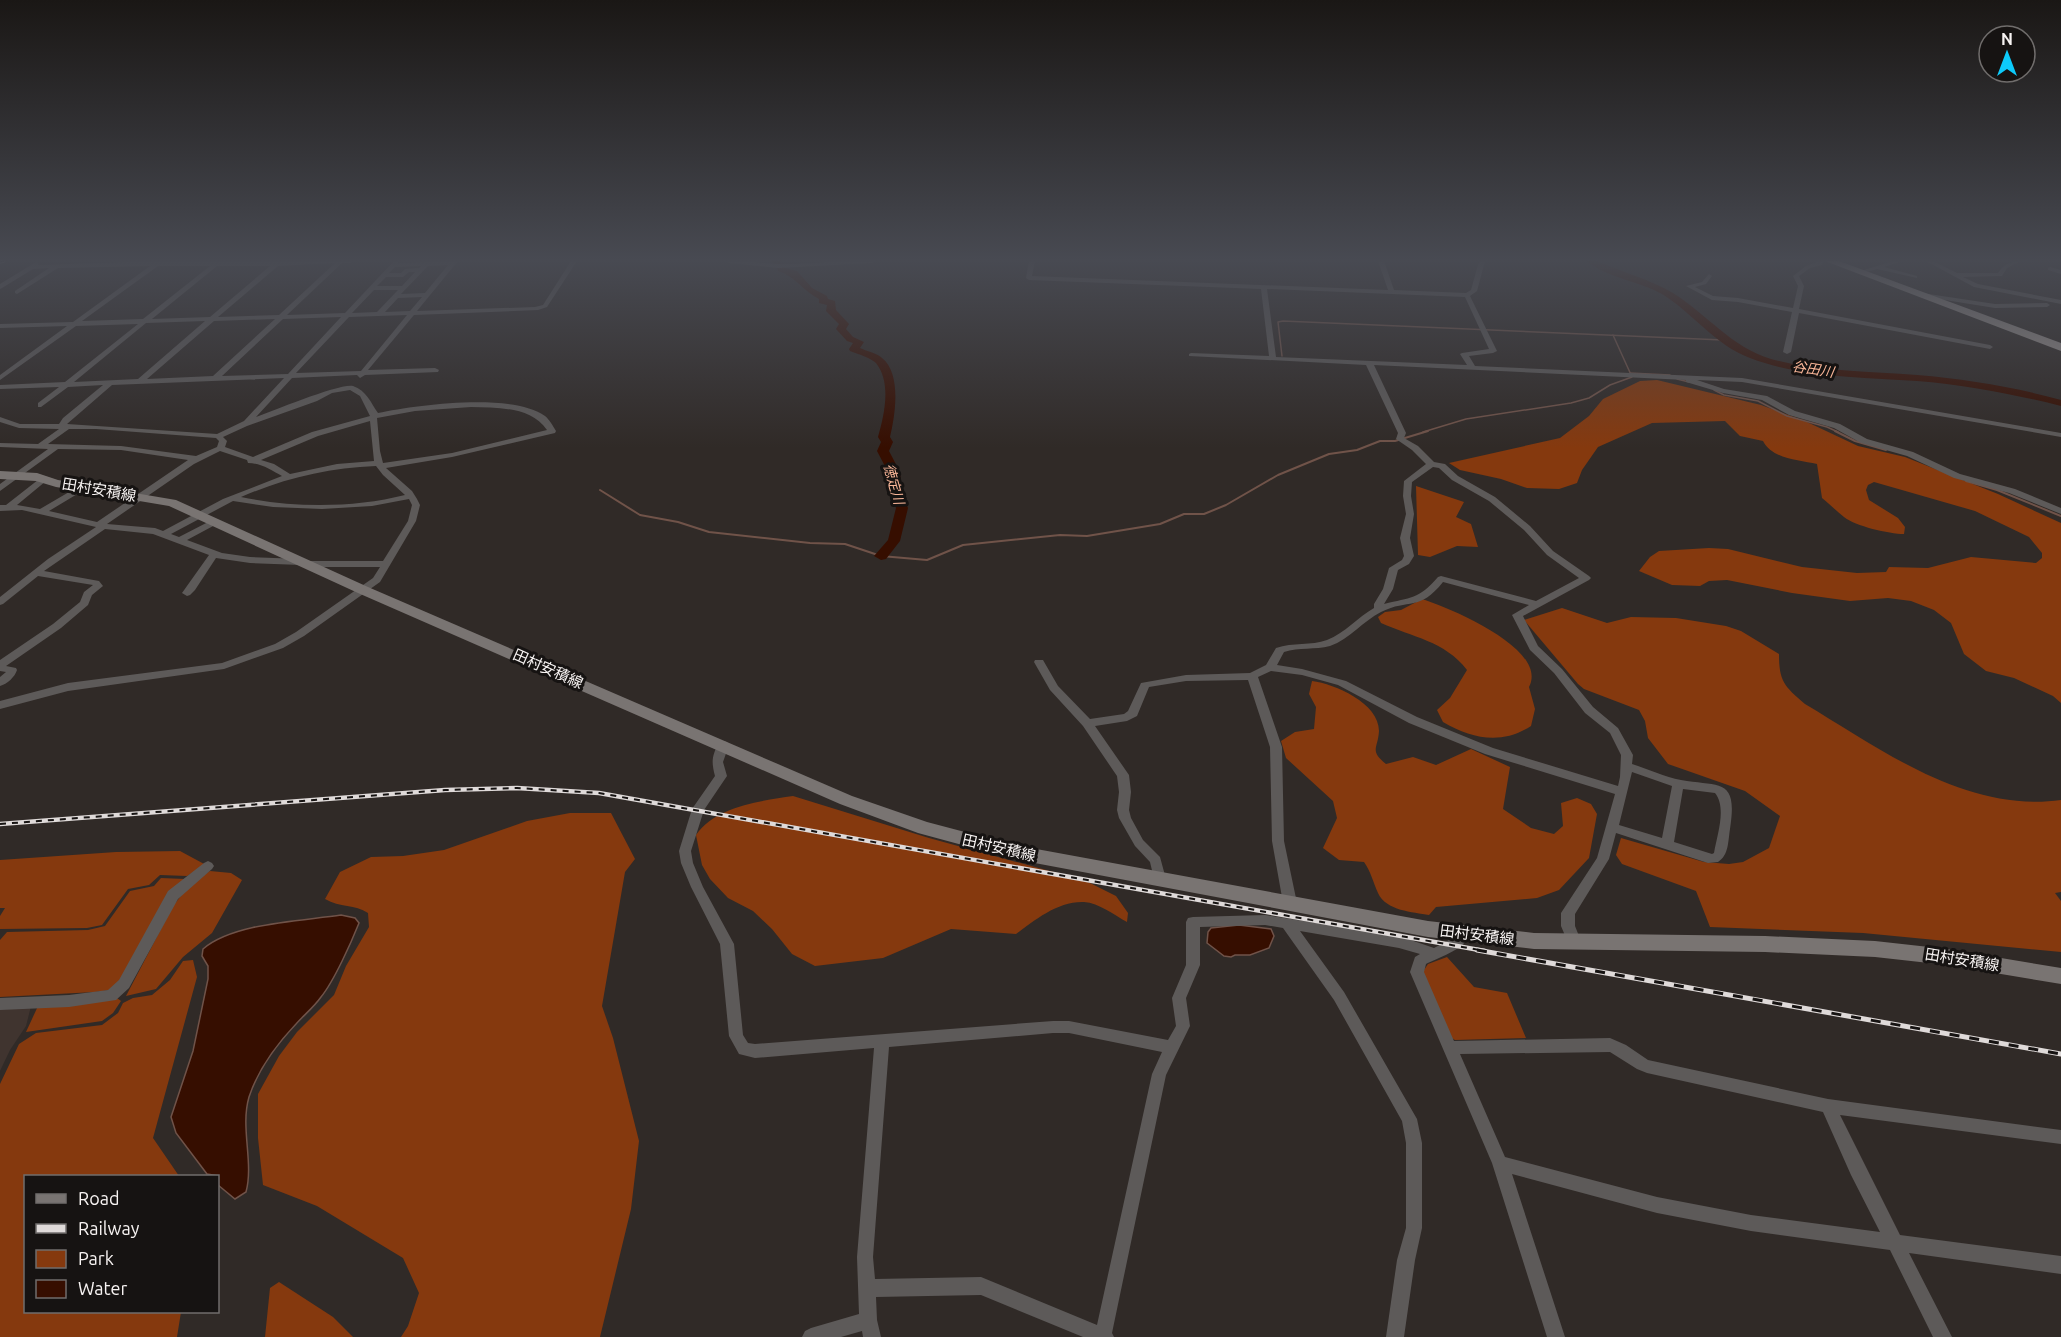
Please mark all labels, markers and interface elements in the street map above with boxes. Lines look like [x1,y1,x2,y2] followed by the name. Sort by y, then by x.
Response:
[1977,24,2037,84] north arrow
[2001,30,2013,48] text: N
[1791,358,1837,380] water label: 谷田川
[881,462,908,508] water label: 徳定川
[61,475,138,504] street label: 田村安積線
[510,646,586,692] street label: 田村安積線
[961,831,1038,864] street label: 田村安積線
[1439,921,1515,948] street label: 田村安積線
[1924,945,2000,974] street label: 田村安積線
[24,1175,219,1313] legend
[78,1188,120,1208] text: Road
[78,1218,140,1238] text: Railway
[78,1248,114,1268] text: Park
[78,1278,128,1298] text: Water

